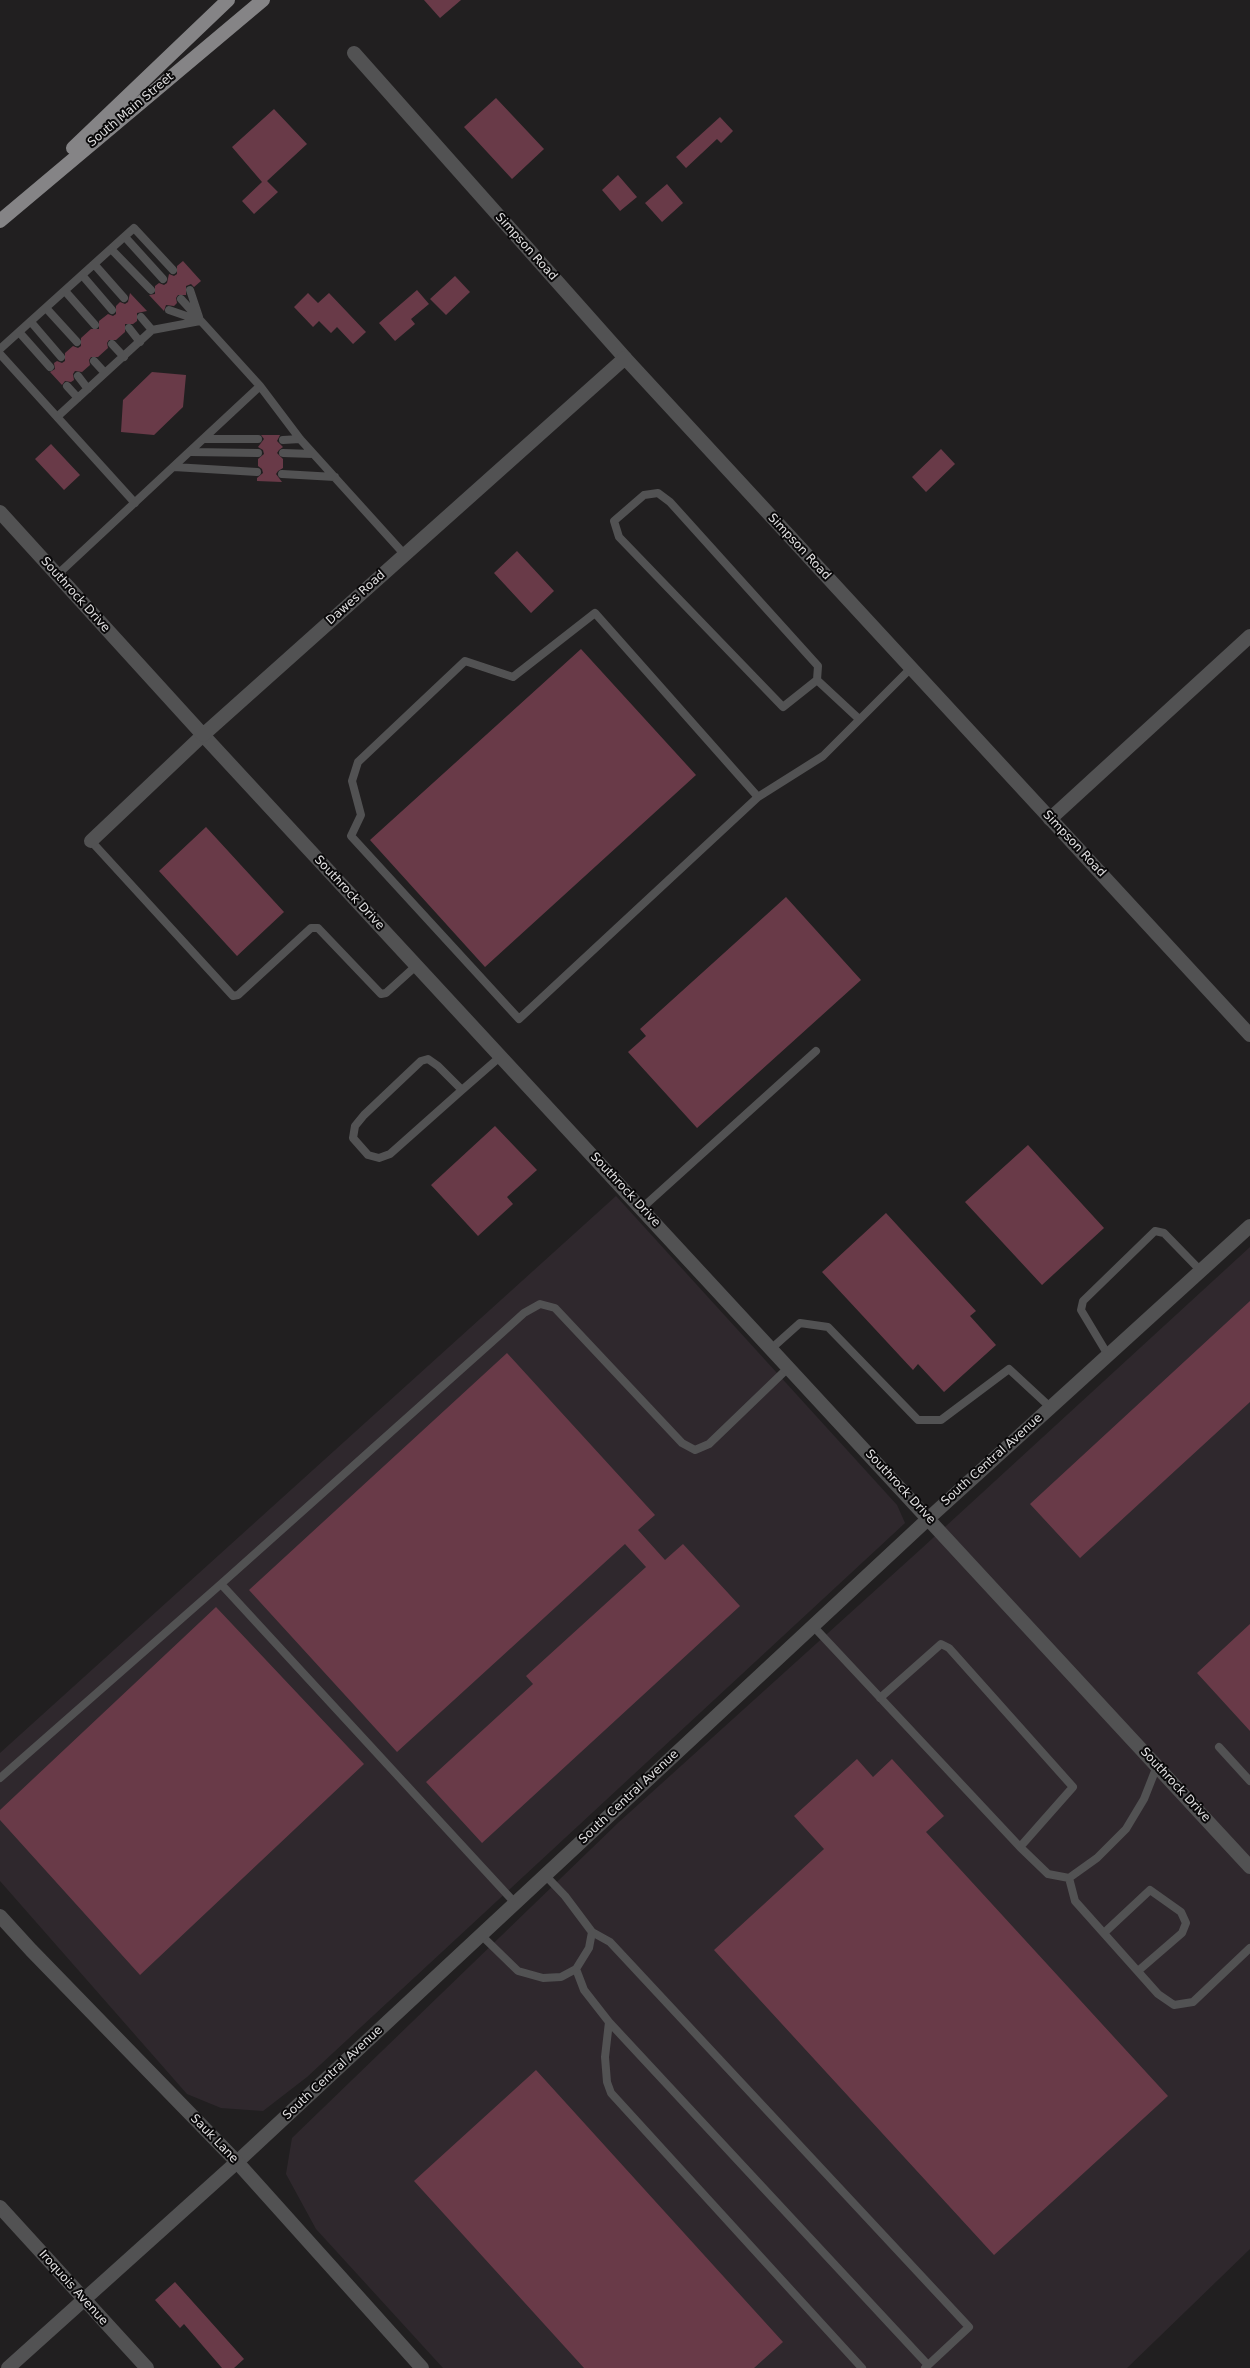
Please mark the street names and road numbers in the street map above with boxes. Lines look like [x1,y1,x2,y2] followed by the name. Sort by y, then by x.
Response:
[85,70,177,150] street label: South Main Street
[492,210,560,284] street label: Simpson Road
[765,511,833,583] street label: Simpson Road
[37,554,113,636] street label: Southrock Drive
[324,568,388,628] street label: Dawes Road
[1040,808,1108,880] street label: Simpson Road
[311,853,387,933] street label: Southrock Drive
[587,1150,663,1230] street label: Southrock Drive
[939,1411,1045,1509] street label: South Central Avenue
[862,1447,938,1527] street label: Southrock Drive
[1137,1745,1213,1825] street label: Southrock Drive
[576,1747,682,1847] street label: South Central Avenue
[280,2023,386,2123] street label: South Central Avenue
[187,2112,241,2166] street label: Sauk Lane
[35,2247,111,2329] street label: Iroquois Avenue

